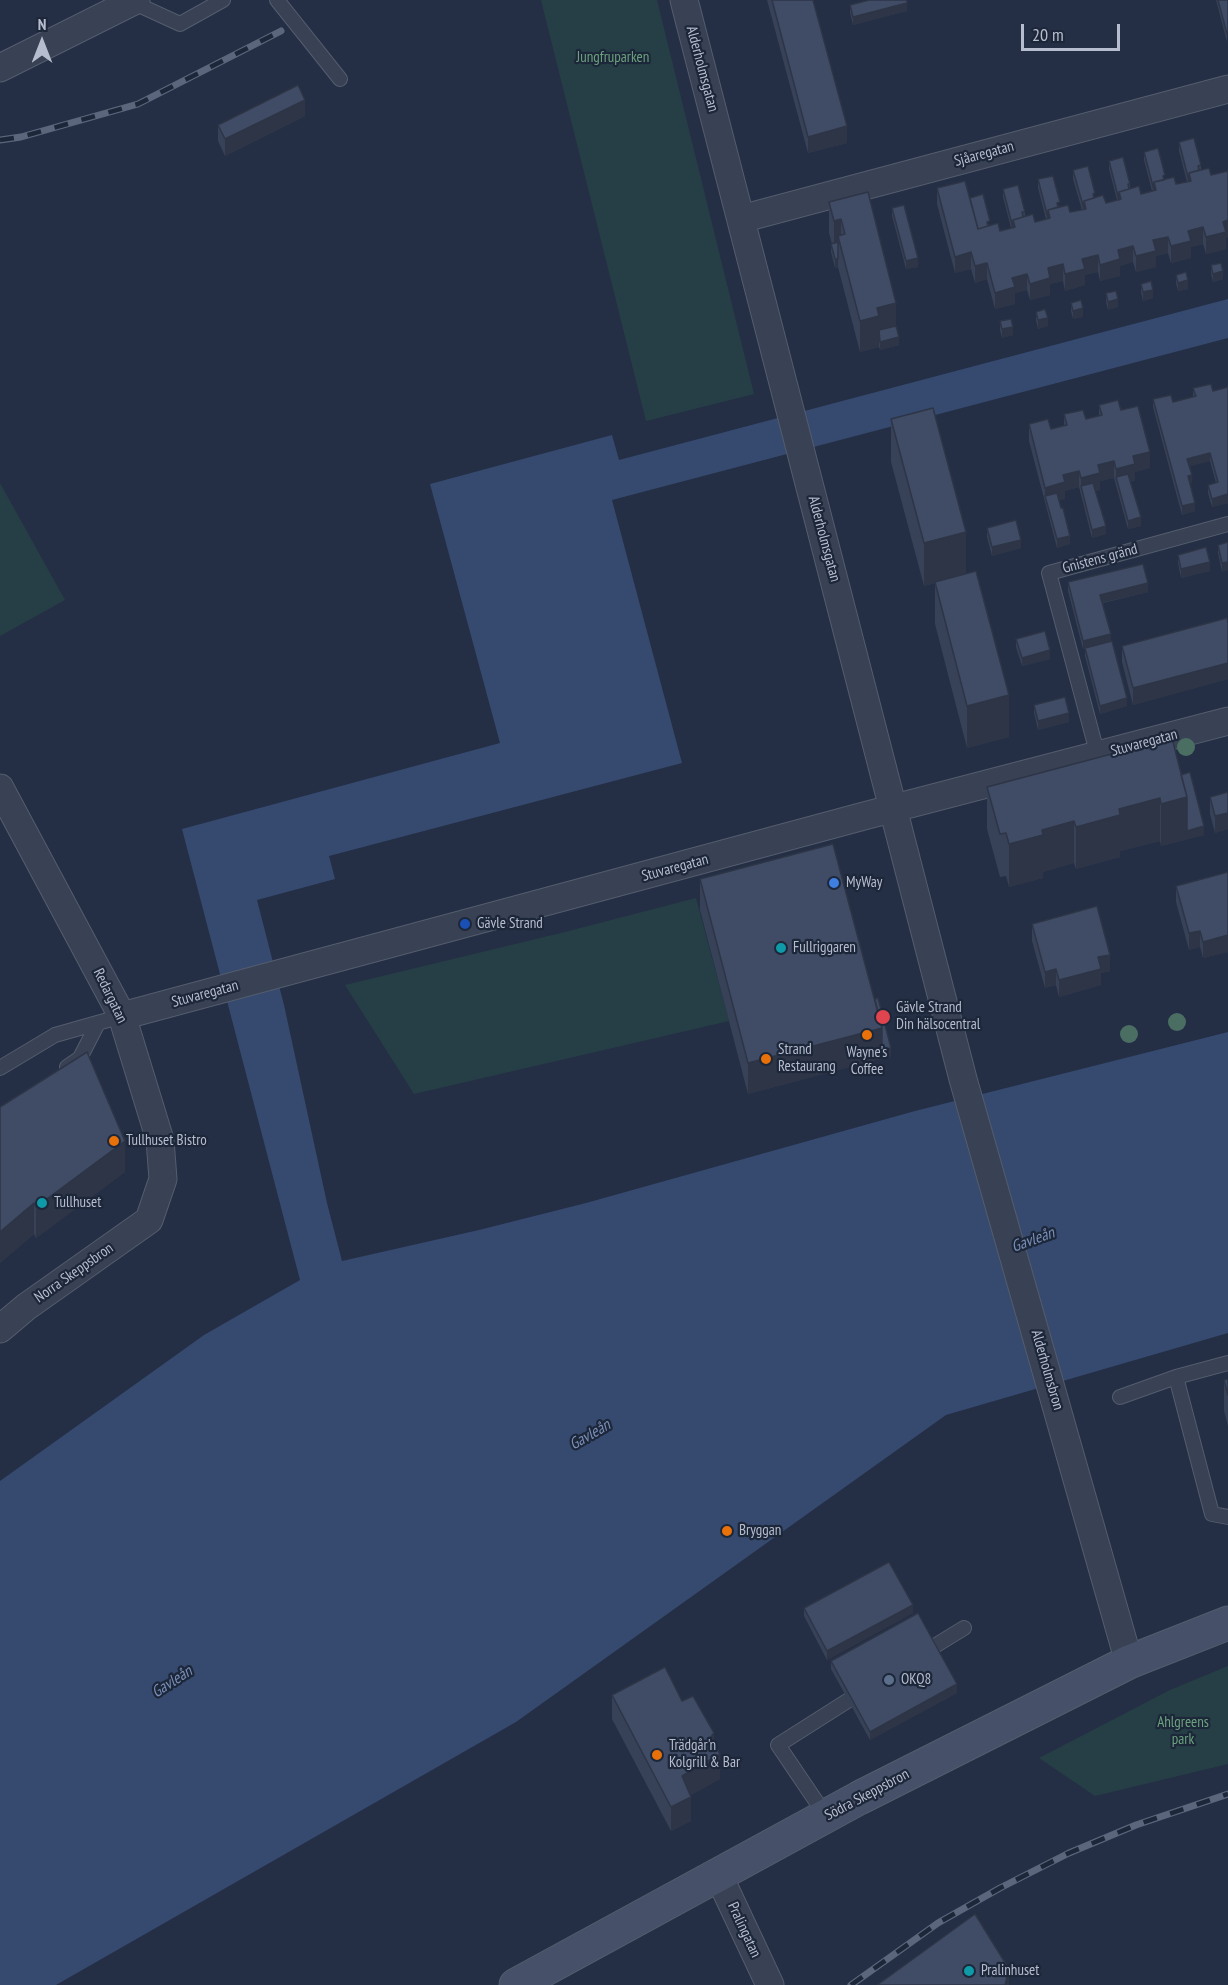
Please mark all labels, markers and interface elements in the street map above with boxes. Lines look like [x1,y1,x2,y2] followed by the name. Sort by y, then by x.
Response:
[12,12,72,72] north arrow
[1024,12,1123,50] scale bar
[38,14,46,34] text: N
[1032,23,1064,46] text: 20 m
[682,24,722,114] street label: Alderholmsgatan
[577,49,649,67] park label: Jungfruparken
[952,137,1016,171] street label: Sjåaregatan
[804,494,844,584] street label: Alderholmsgatan
[1060,540,1140,578] street label: Gnistens gränd
[1109,725,1179,761] street label: Stuvaregatan
[640,850,710,886] street label: Stuvaregatan
[846,874,882,892] place label: MyWay
[827,876,841,890] marker: MyWay
[477,915,543,933] place label: Gävle Strand
[458,917,472,931] marker: Gävle Strand
[793,939,856,957] place label: Fullriggaren
[774,941,788,955] marker: Fullriggaren
[89,966,131,1026] street label: Redargatan
[170,976,240,1012] street label: Stuvaregatan
[896,999,980,1034] place label: Gävle Strand Din hälsocentral
[874,1008,892,1026] marker: Gävle Strand Din hälsocentral
[860,1028,874,1042] marker: Wayne's Coffee
[778,1041,836,1076] place label: Strand Restaurang
[847,1044,887,1079] place label: Wayne's Coffee
[759,1052,773,1066] marker: Strand Restaurang
[126,1132,207,1150] place label: Tullhuset Bistro
[107,1134,121,1148] marker: Tullhuset Bistro
[54,1194,101,1212] place label: Tullhuset
[35,1196,49,1210] marker: Tullhuset
[1009,1223,1057,1257] water label: Gavleån
[31,1239,117,1307] street label: Norra Skeppsbron
[1027,1328,1067,1412] street label: Alderholmsbron
[566,1416,614,1454] water label: Gavleån
[739,1522,781,1540] place label: Bryggan
[720,1524,734,1538] marker: Bryggan
[148,1662,196,1702] water label: Gavleån
[901,1671,931,1689] place label: OKQ8
[882,1673,896,1687] marker: OKQ8
[1157,1714,1209,1749] park label: Ahlgreens park
[669,1737,740,1772] place label: Trädgår'n Kolgrill & Bar
[650,1748,664,1762] marker: Trädgår'n Kolgrill & Bar
[822,1765,912,1825] street label: Södra Skeppsbron
[723,1899,765,1961] street label: Pralingatan
[981,1962,1039,1980] place label: Pralinhuset
[962,1964,976,1978] marker: Pralinhuset

